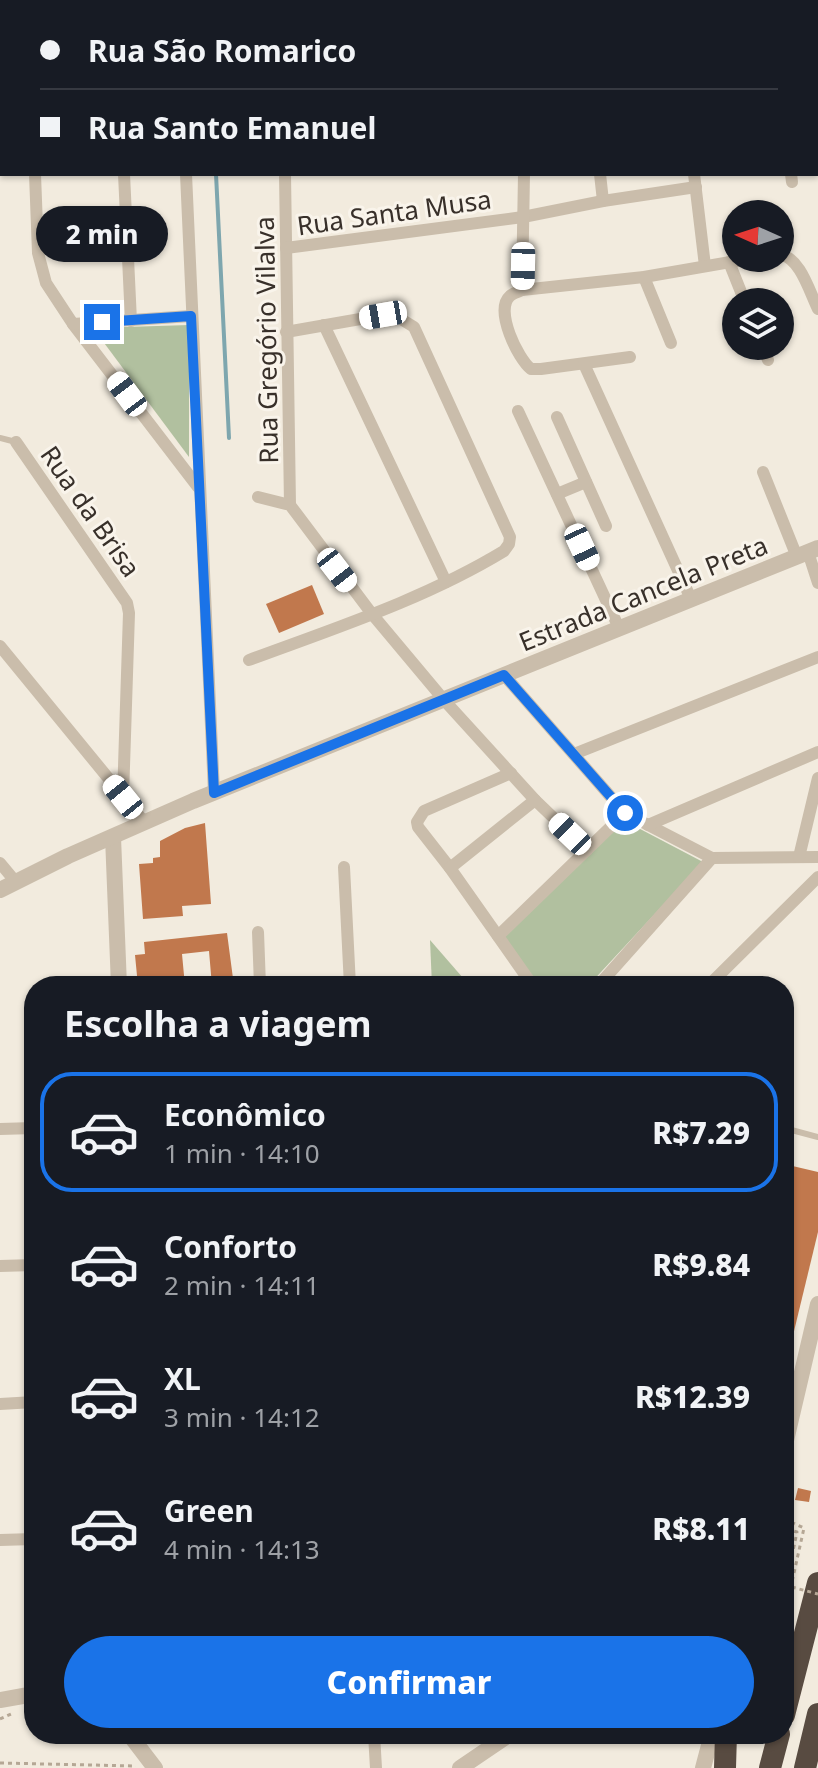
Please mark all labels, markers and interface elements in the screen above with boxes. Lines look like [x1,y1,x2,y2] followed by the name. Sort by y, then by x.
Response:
[88,30,356,71] text: Rua São Romarico
[88,107,376,148] text: Rua Santo Emanuel
[294,181,494,243] street label: Rua Santa Musa
[722,200,794,272] north arrow
[722,200,794,360] map controls
[36,206,168,262] callout: 2 min
[66,216,138,252] text: 2 min
[246,216,286,464] street label: Rua Gregório Vilalva
[511,242,535,290] car
[722,288,794,360] button: layers
[357,299,409,331] car
[84,304,120,340] route end
[103,368,151,420] car
[33,438,149,584] street label: Rua da Brisa
[561,520,603,574] car
[513,527,773,659] street label: Estrada Cancela Preta
[313,544,361,596] car
[99,771,147,823] car
[607,795,643,831] route start
[544,809,596,859] car
[64,999,372,1048] text: Escolha a viagem
[164,1094,326,1135] text: Econômico
[68,1096,140,1168] icon: car
[652,1112,750,1153] text: R$7.29
[164,1135,320,1171] text: 1 min · 14:10
[164,1226,297,1267] text: Conforto
[68,1228,140,1300] icon: car
[652,1244,750,1285] text: R$9.84
[164,1267,320,1303] text: 2 min · 14:11
[164,1358,201,1399] text: XL
[68,1360,140,1432] icon: car
[635,1376,750,1417] text: R$12.39
[164,1399,320,1435] text: 3 min · 14:12
[164,1490,254,1531] text: Green
[68,1492,140,1564] icon: car
[652,1508,750,1549] text: R$8.11
[164,1531,320,1567] text: 4 min · 14:13
[64,1636,754,1728] button: Confirmar

